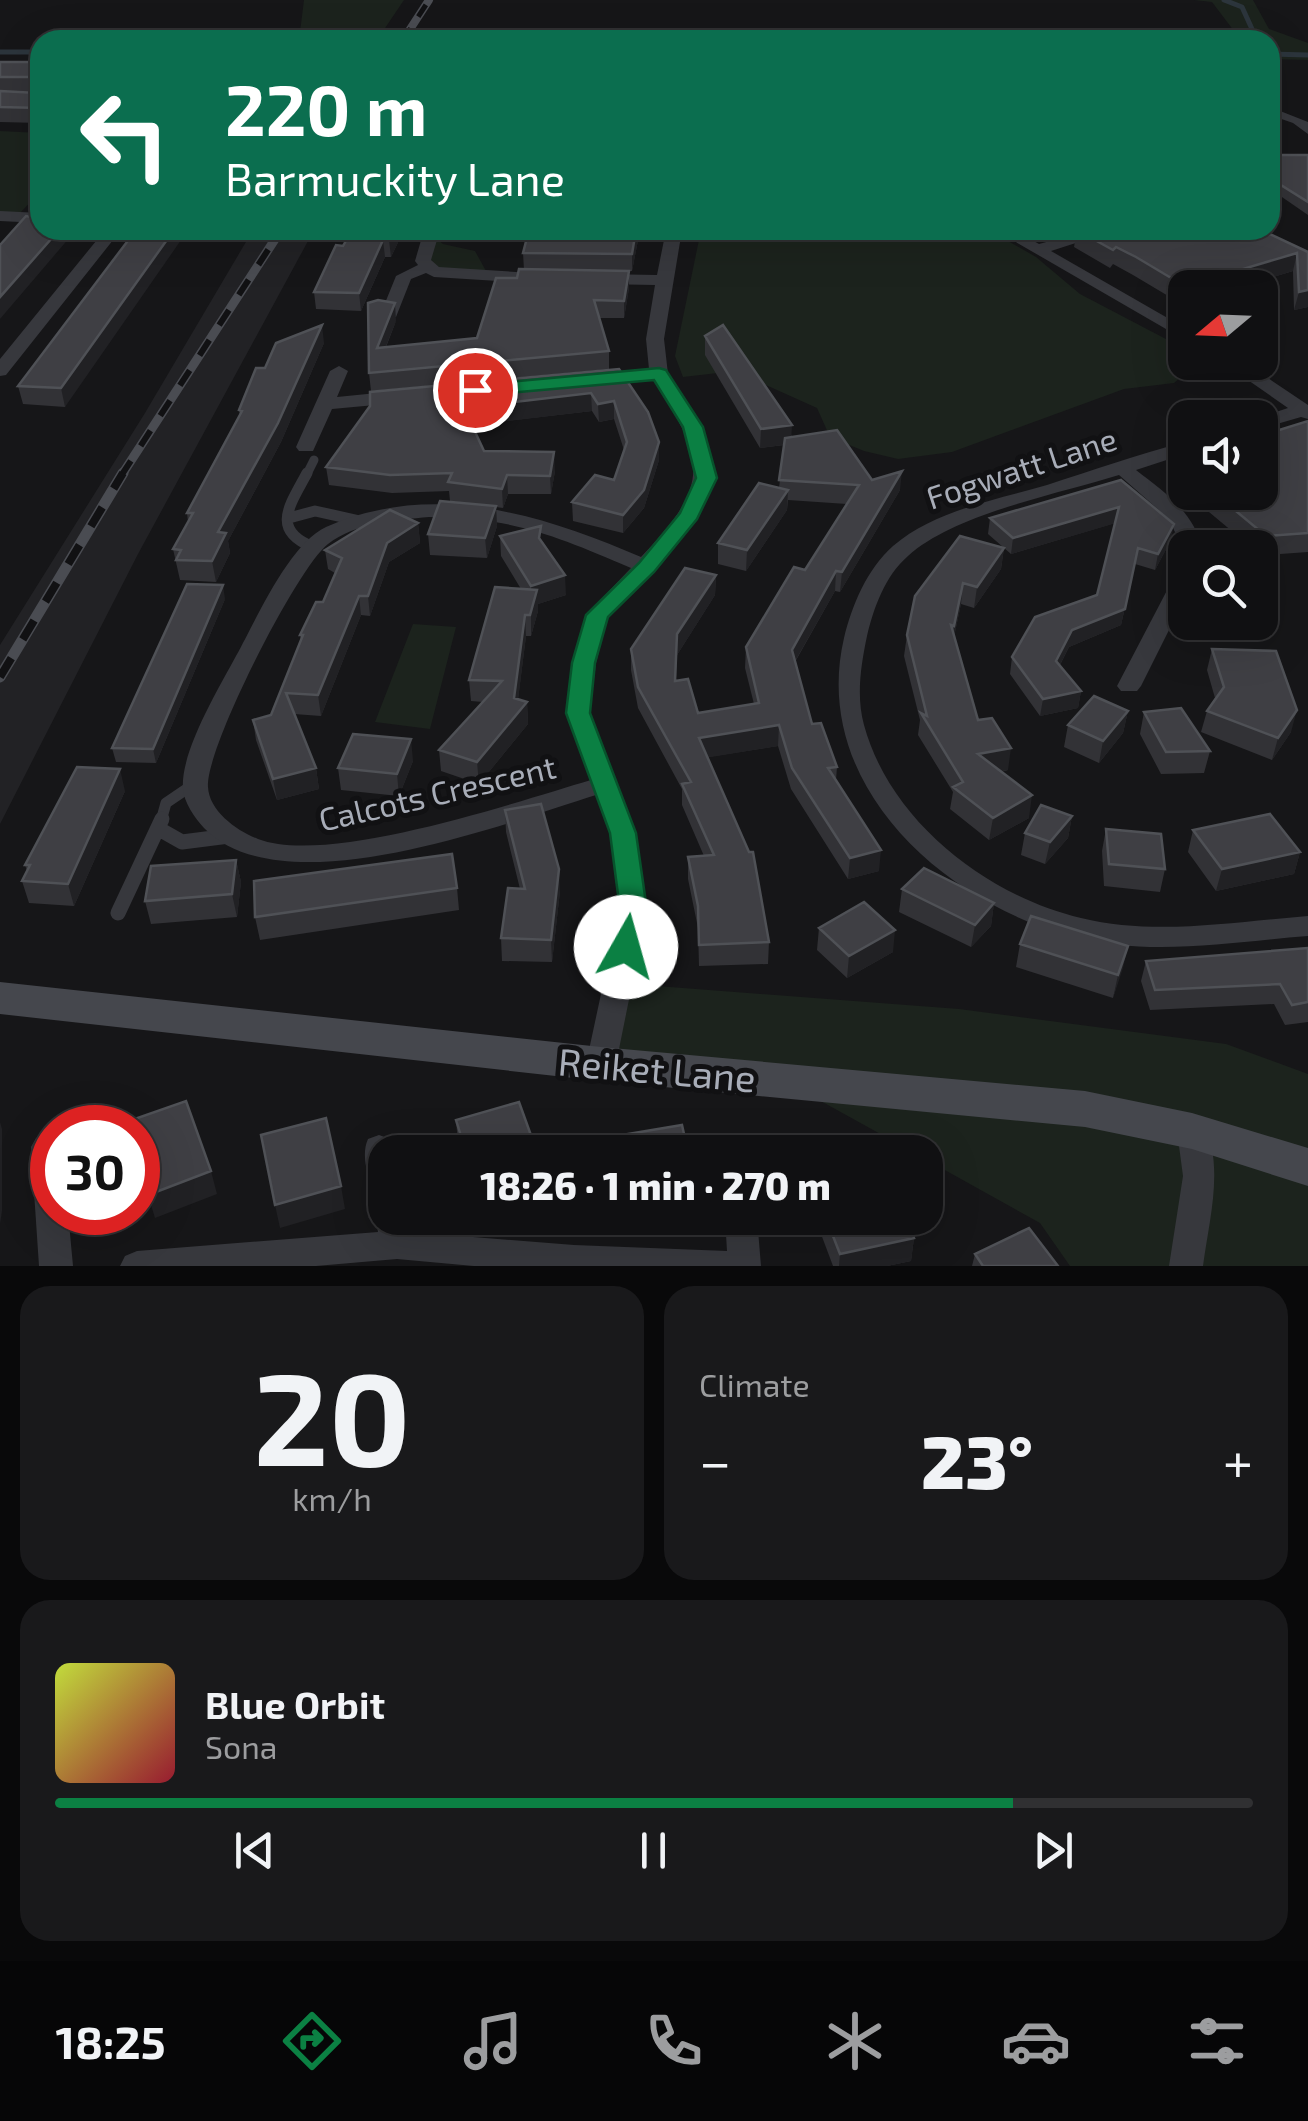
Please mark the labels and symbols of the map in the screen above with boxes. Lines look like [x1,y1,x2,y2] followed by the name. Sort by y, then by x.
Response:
[1168,270,1278,380] north arrow
[433,348,518,433] pin
[921,418,1121,516] street label: Fogwatt Lane
[315,746,559,838] street label: Calcots Crescent
[574,895,678,999] position arrow
[556,1037,758,1101] street label: Reiket Lane
[30,1105,160,1235] speed limit sign: 30

